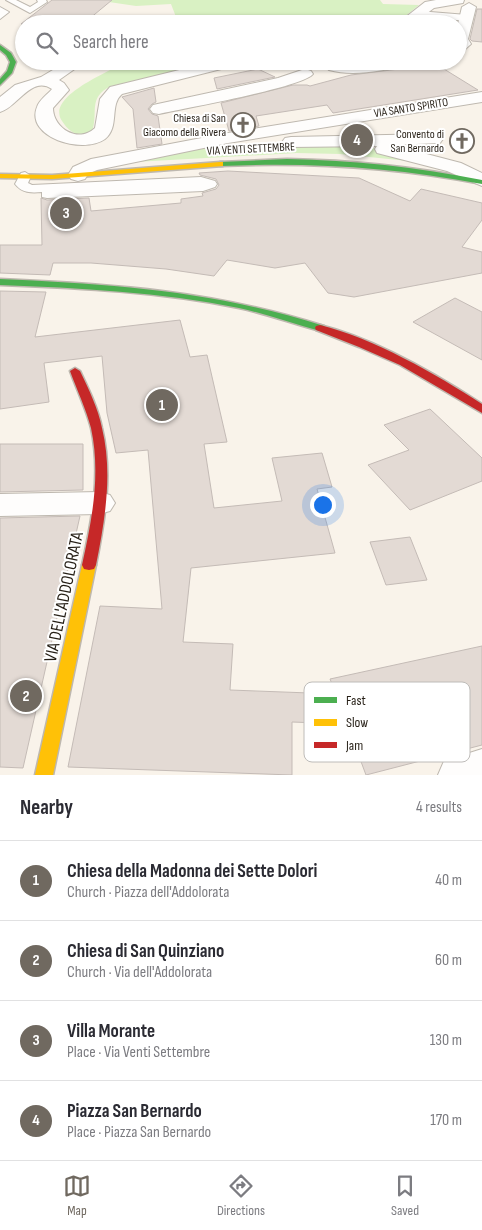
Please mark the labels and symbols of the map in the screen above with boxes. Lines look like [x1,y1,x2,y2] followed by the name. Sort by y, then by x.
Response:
[373,95,449,121] street label: VIA SANTO SPIRITO
[143,111,226,140] place label: Chiesa di San Giacomo della Rivera
[230,112,256,138] church icon: Chiesa di San Giacomo della Rivera
[341,121,373,159] pin: 4
[391,127,444,156] place label: Convento di San Bernardo
[449,128,475,154] church icon: Convento di San Bernardo
[207,139,296,159] street label: VIA VENTI SETTEMBRE
[50,194,82,232] pin: 3
[146,386,178,424] pin: 1
[310,492,336,518] your location
[40,530,88,664] street label: VIA DELL'ADDOLORATA
[10,677,42,715] pin: 2
[304,682,470,762] legend
[346,692,366,709] text: Fast
[346,714,368,731] text: Slow
[345,737,363,754] text: Jam

